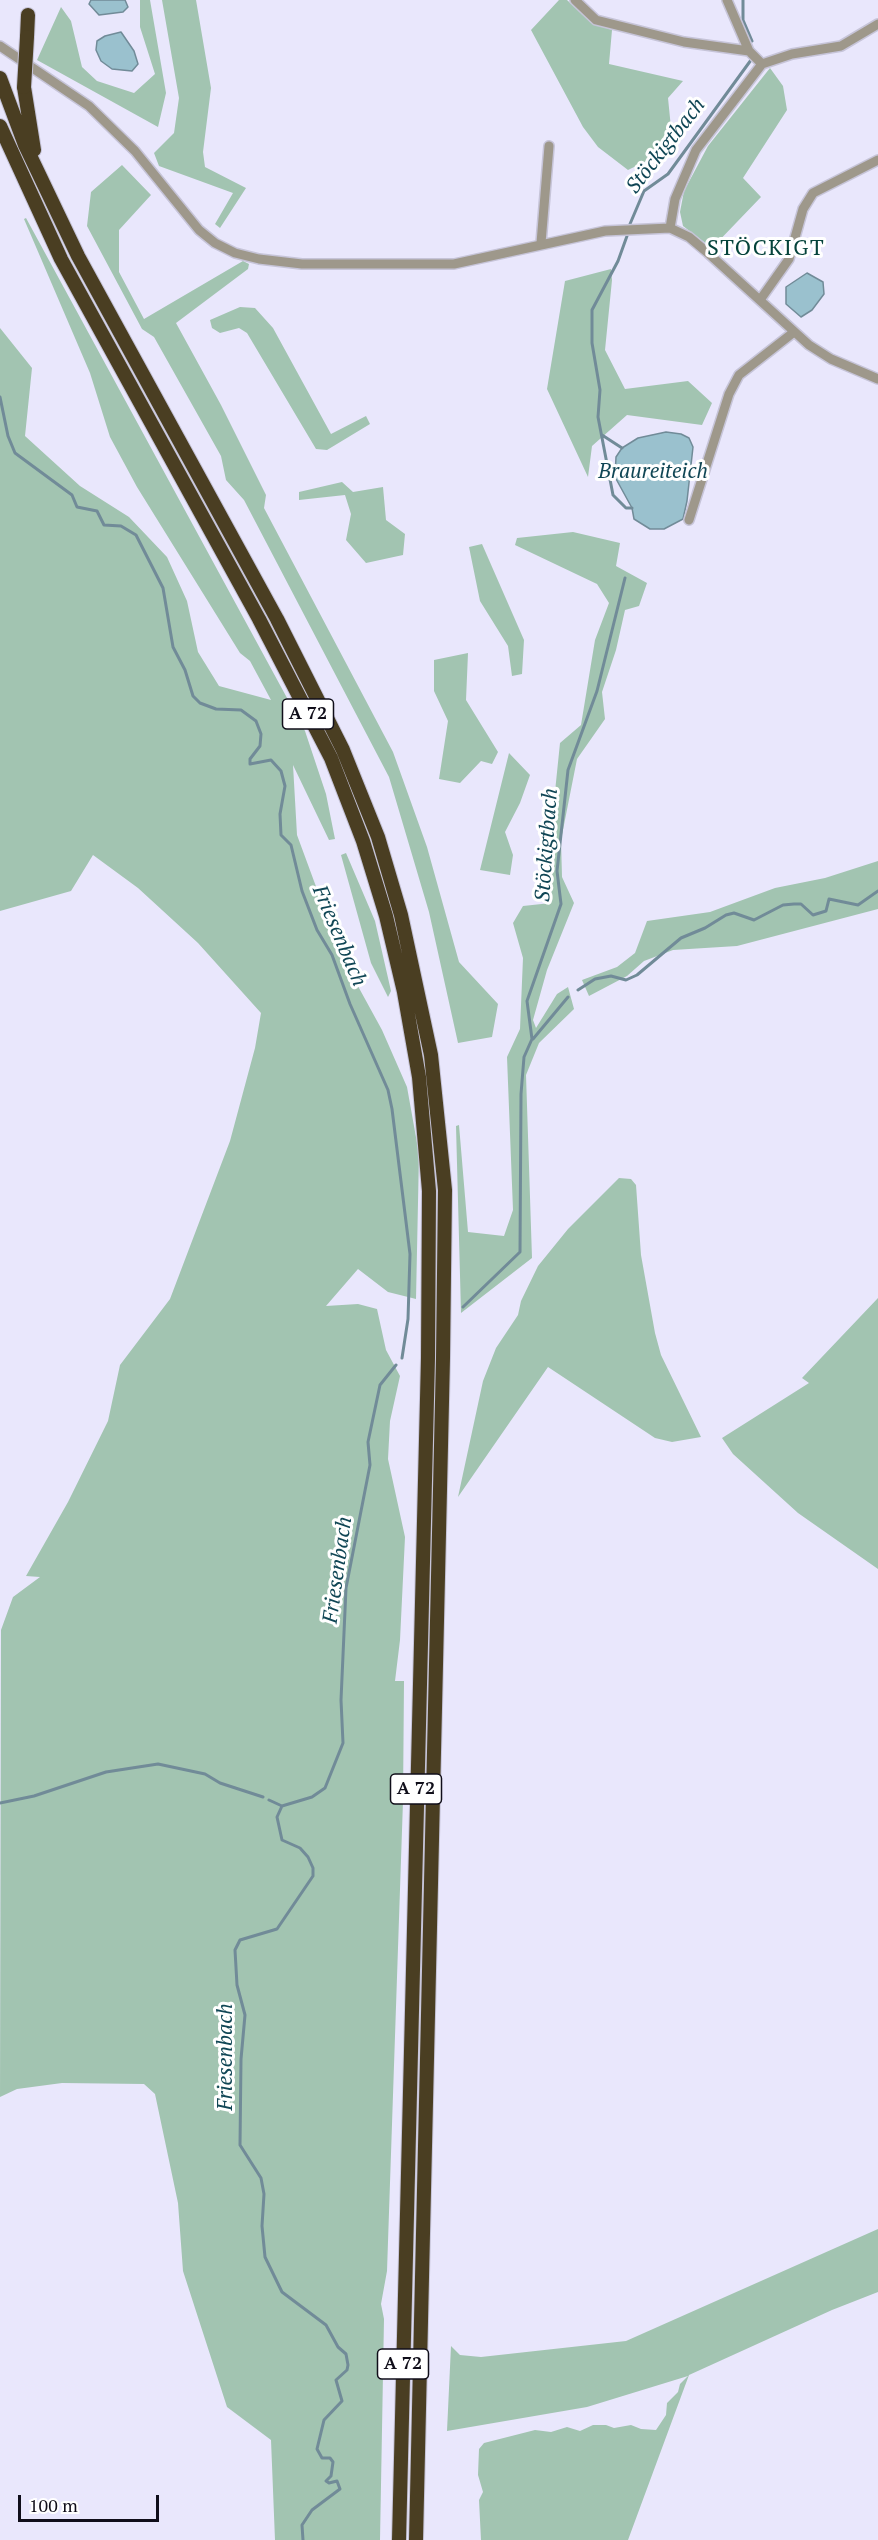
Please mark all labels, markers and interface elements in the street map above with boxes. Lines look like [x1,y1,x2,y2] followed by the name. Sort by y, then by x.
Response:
[621,93,711,199] water label: Stöckigtbach
[707,236,825,262] district label: STÖCKIGT
[598,459,708,485] water label: Braureiteich
[282,699,334,729] road number: A 72
[530,787,564,903] water label: Stöckigtbach
[306,882,372,990] water label: Friesenbach
[318,1515,358,1625] water label: Friesenbach
[390,1774,442,1804] road number: A 72
[213,2003,239,2111] water label: Friesenbach
[378,2349,428,2379] road number: A 72
[21,2483,162,2521] scale bar
[29,2493,78,2517] text: 100 m

